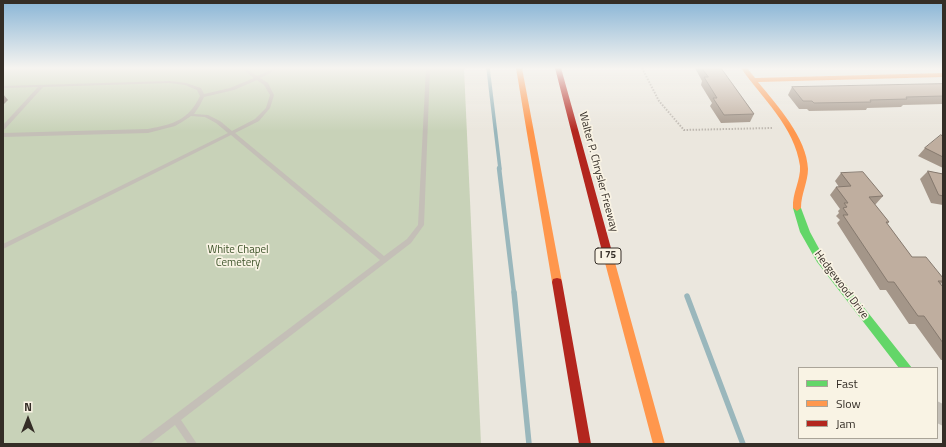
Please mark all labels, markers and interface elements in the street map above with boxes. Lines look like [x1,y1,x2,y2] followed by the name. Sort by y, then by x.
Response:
[576,111,620,233] street label: Walter P. Chrysler Freeway
[207,243,269,269] park label: White Chapel Cemetery
[595,248,621,264] road number: I 75
[811,248,871,322] street label: Hedgewood Drive
[798,367,938,439] legend
[836,374,858,393] text: Fast
[836,394,861,413] text: Slow
[8,399,48,439] north arrow
[24,399,32,415] text: N
[836,414,856,433] text: Jam

